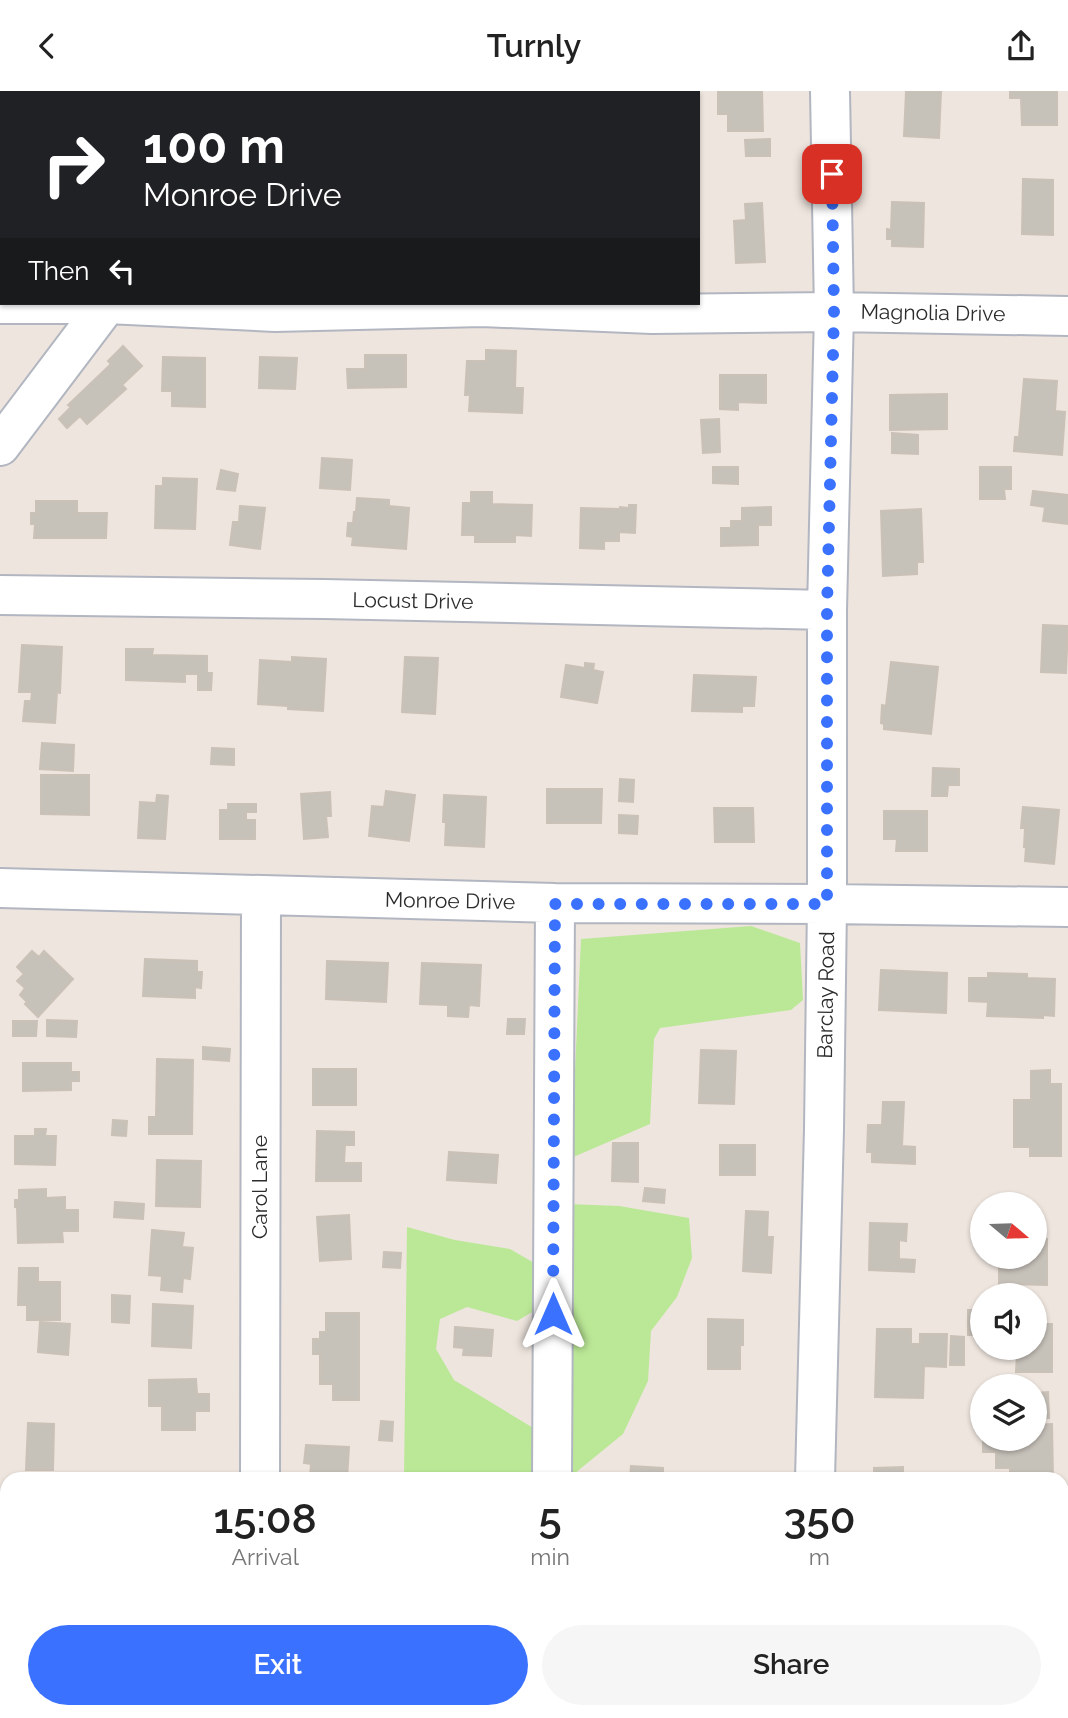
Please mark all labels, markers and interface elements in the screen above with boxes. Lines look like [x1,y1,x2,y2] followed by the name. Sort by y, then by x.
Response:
[28,27,66,65] icon: back
[487,27,581,64] text: Turnly
[1002,27,1040,65] icon: share
[143,117,285,174] text: 100 m
[28,119,119,210] icon: right
[802,144,862,204] pin
[813,155,851,193] icon: arrive
[143,176,342,213] text: Monroe Drive
[103,252,141,290] icon: left
[28,256,89,286] text: Then
[860,299,1006,326] street label: Magnolia Drive
[352,587,474,614] street label: Locust Drive
[385,887,515,914] street label: Monroe Drive
[812,931,839,1059] street label: Barclay Road
[247,1135,272,1239] street label: Carol Lane
[970,1192,1046,1269] north arrow
[970,1192,1047,1451] map controls
[516,1277,590,1351] position arrow
[970,1283,1047,1360] button: sound
[970,1374,1047,1451] button: layers
[214,1494,317,1543] text: 15:08
[539,1494,562,1543] text: 5
[783,1494,855,1543] text: 350
[231,1543,299,1570] text: Arrival
[530,1543,570,1570] text: min
[809,1543,830,1570] text: m
[28,1625,528,1705] button: Exit
[542,1625,1041,1705] button: Share

